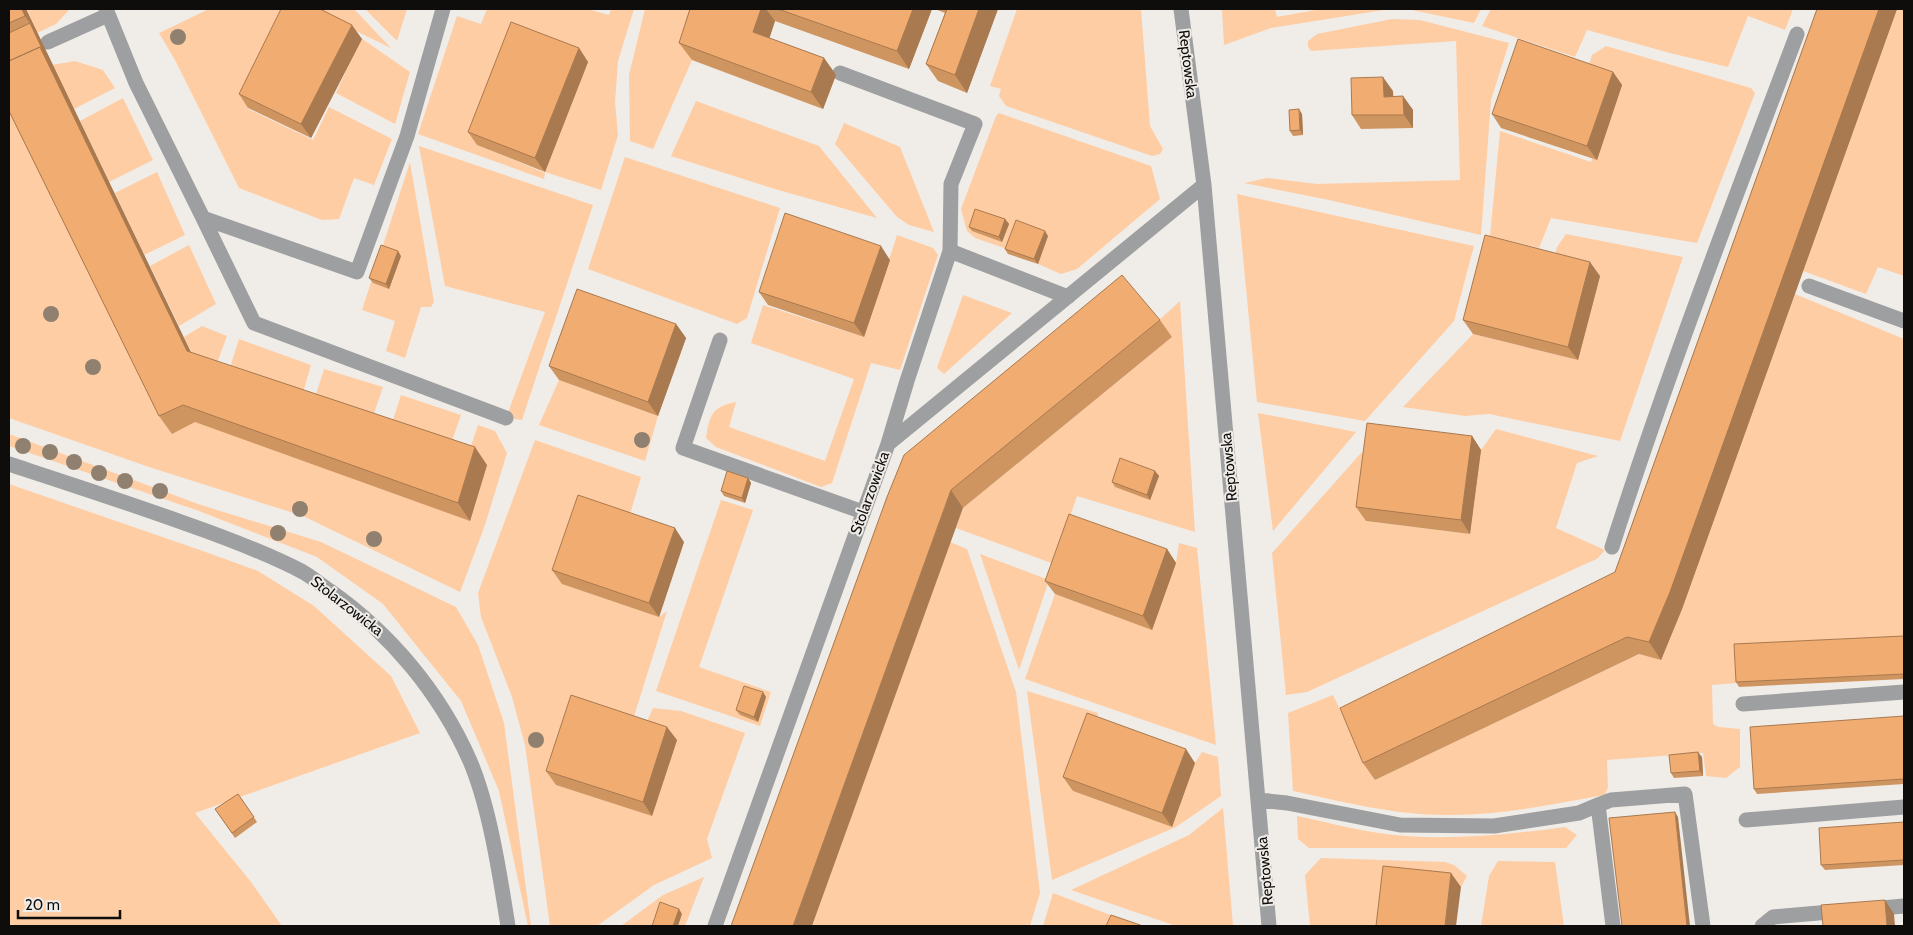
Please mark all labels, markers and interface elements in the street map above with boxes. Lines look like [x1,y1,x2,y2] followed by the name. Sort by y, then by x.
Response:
[1175,29,1201,100] street label: Reptowska
[1217,431,1241,502] street label: Reptowska
[847,448,894,537] street label: Stolarzowicka
[307,572,387,640] street label: Stolarzowicka
[1253,835,1277,906] street label: Reptowska
[18,888,120,920] scale bar
[25,896,60,914] text: 20 m

